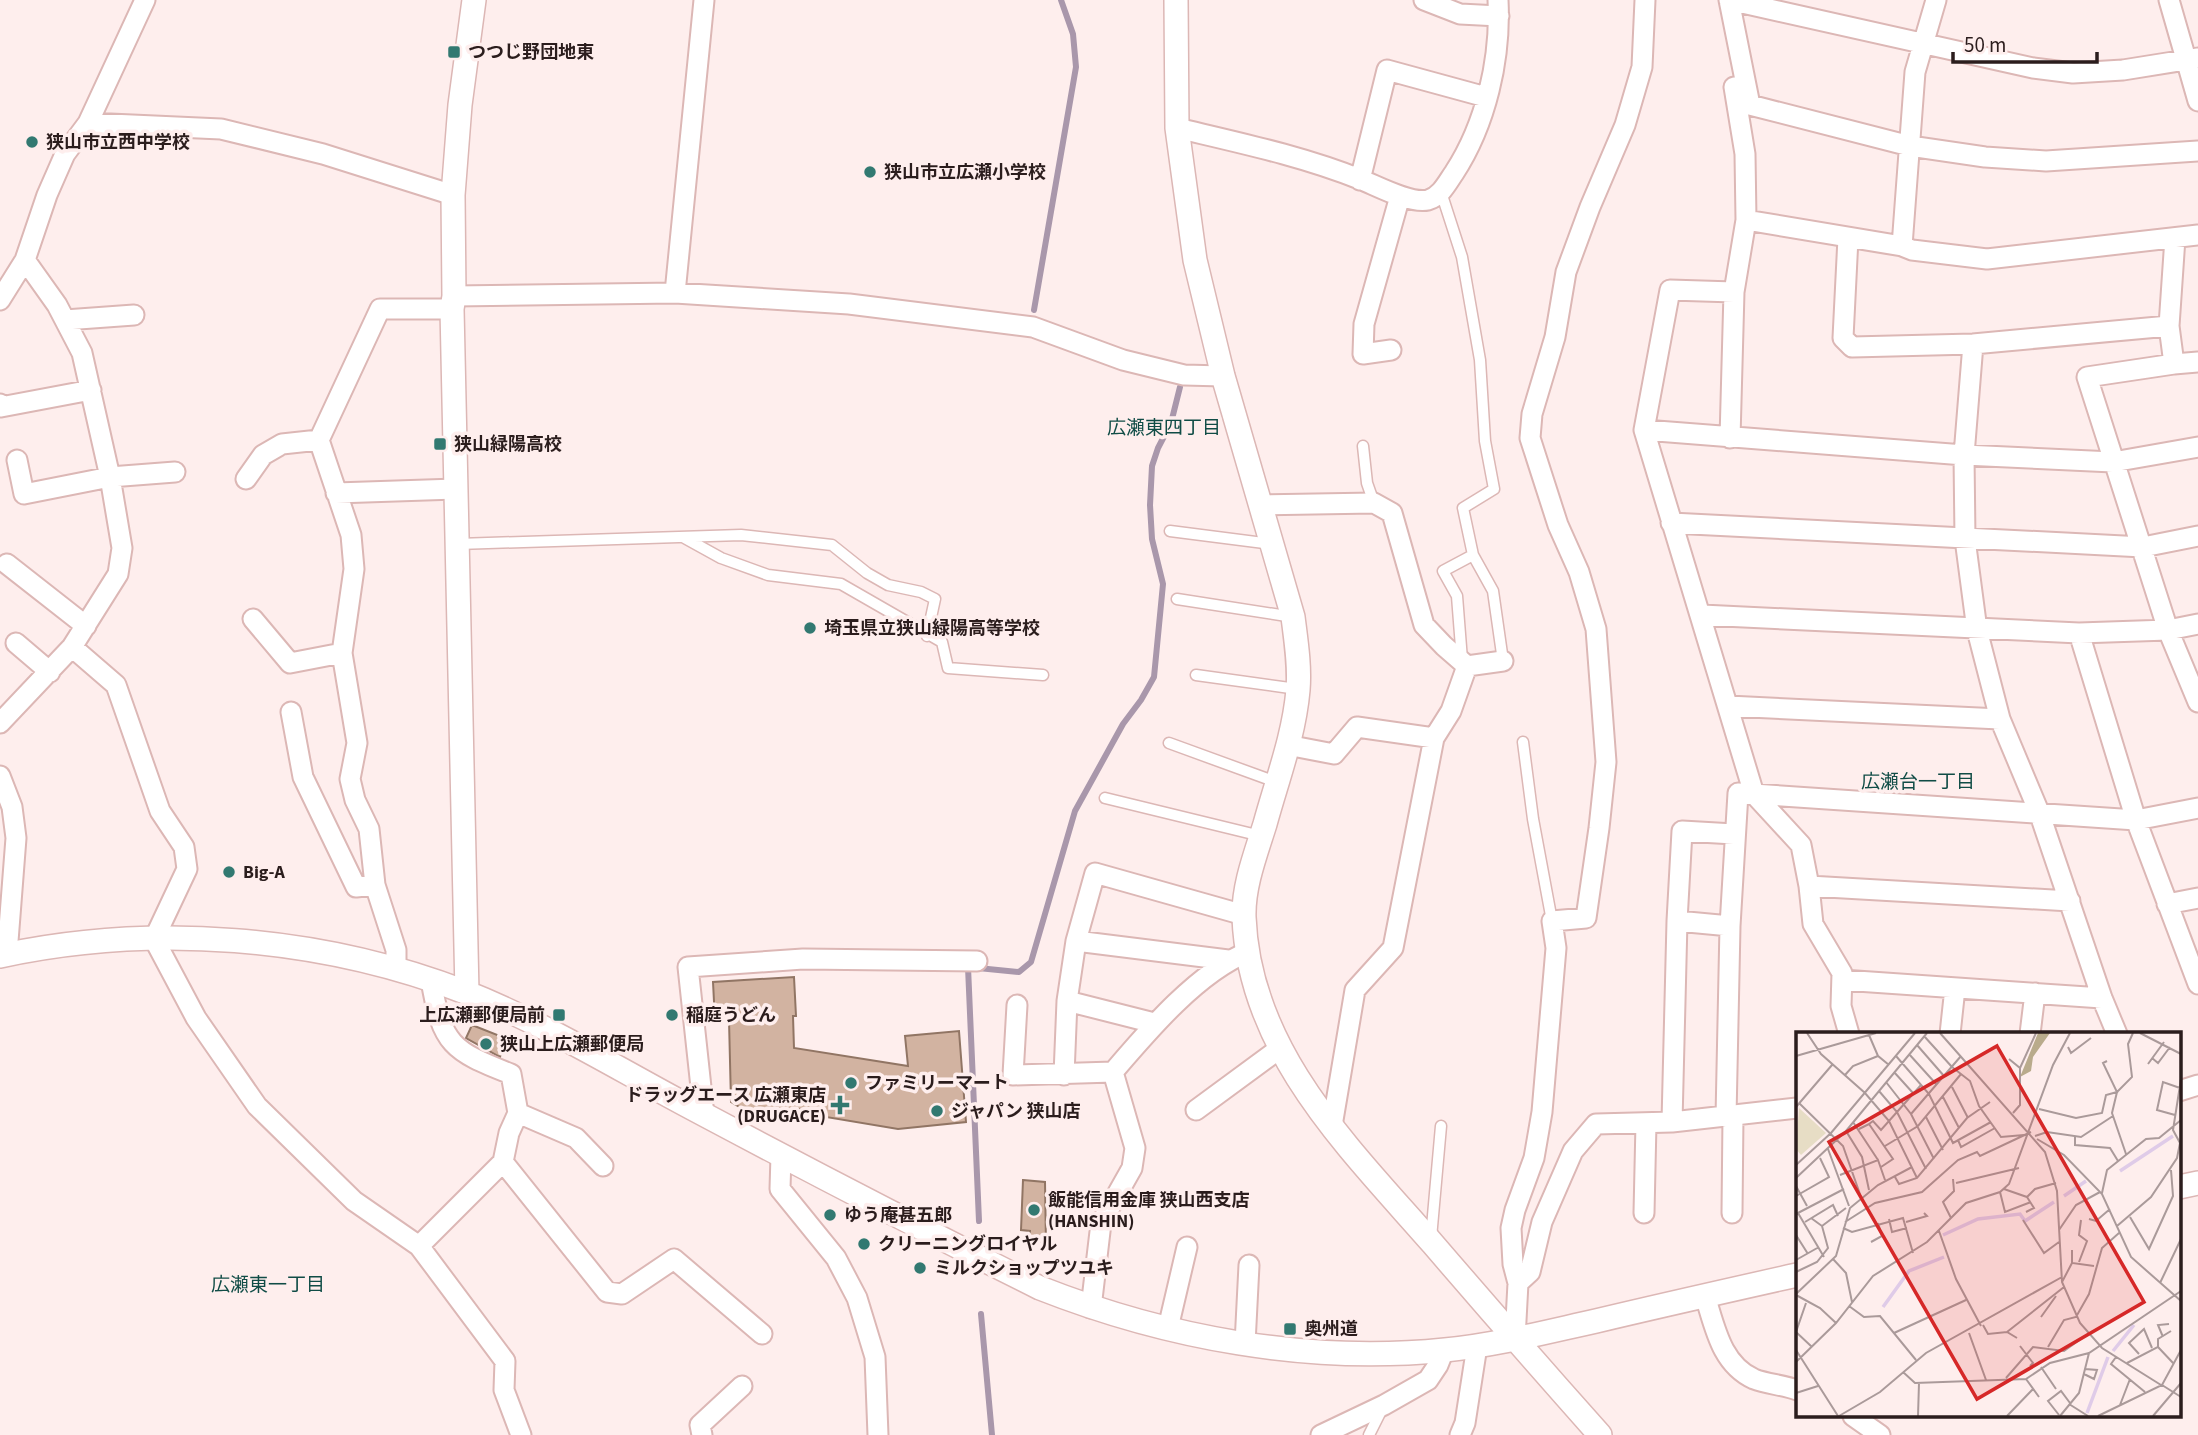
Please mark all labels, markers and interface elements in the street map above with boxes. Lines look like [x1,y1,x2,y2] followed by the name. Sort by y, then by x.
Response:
[1953,21,2096,65] scale bar
[1964,30,2006,60] text: 50 m
[468,40,594,65] place label: つつじ野団地東
[446,44,462,60] marker: つつじ野団地東
[46,130,190,155] place label: 狭山市立西中学校
[24,134,40,150] marker: 狭山市立西中学校
[884,160,1046,185] place label: 狭山市立広瀬小学校
[862,164,878,180] marker: 狭山市立広瀬小学校
[1107,415,1221,442] district label: 広瀬東四丁目
[454,432,562,457] place label: 狭山緑陽高校
[432,436,448,452] marker: 狭山緑陽高校
[824,616,1040,641] place label: 埼玉県立狭山緑陽高等学校
[802,620,818,636] marker: 埼玉県立狭山緑陽高等学校
[1861,769,1975,796] district label: 広瀬台一丁目
[243,860,285,885] place label: Big-A
[221,864,237,880] marker: Big-A
[419,1003,545,1028] place label: 上広瀬郵便局前
[686,1003,776,1028] place label: 稲庭うどん
[551,1007,567,1023] marker: 上広瀬郵便局前
[664,1007,680,1023] marker: 稲庭うどん
[500,1032,644,1057] place label: 狭山上広瀬郵便局
[1796,1032,2180,1418] inset map
[478,1036,494,1052] marker: 狭山上広瀬郵便局
[865,1071,1009,1096] place label: ファミリーマート
[843,1075,859,1091] marker: ファミリーマート
[625,1083,826,1129] place label: ドラッグエース 広瀬東店 (DRUGACE)
[832,1097,848,1113] marker: ドラッグエース 広瀬東店 (DRUGACE)
[951,1099,1081,1124] place label: ジャパン 狭山店
[929,1103,945,1119] marker: ジャパン 狭山店
[1048,1188,1250,1234] place label: 飯能信用金庫 狭山西支店 (HANSHIN)
[1026,1202,1042,1218] marker: 飯能信用金庫 狭山西支店 (HANSHIN)
[844,1203,952,1228] place label: ゆう庵甚五郎
[822,1207,838,1223] marker: ゆう庵甚五郎
[878,1232,1057,1257] place label: クリーニングロイヤル
[856,1236,872,1252] marker: クリーニングロイヤル
[934,1256,1114,1281] place label: ミルクショップツユキ
[912,1260,928,1276] marker: ミルクショップツユキ
[211,1272,325,1299] district label: 広瀬東一丁目
[1304,1317,1358,1342] place label: 奥州道
[1282,1321,1298,1337] marker: 奥州道

